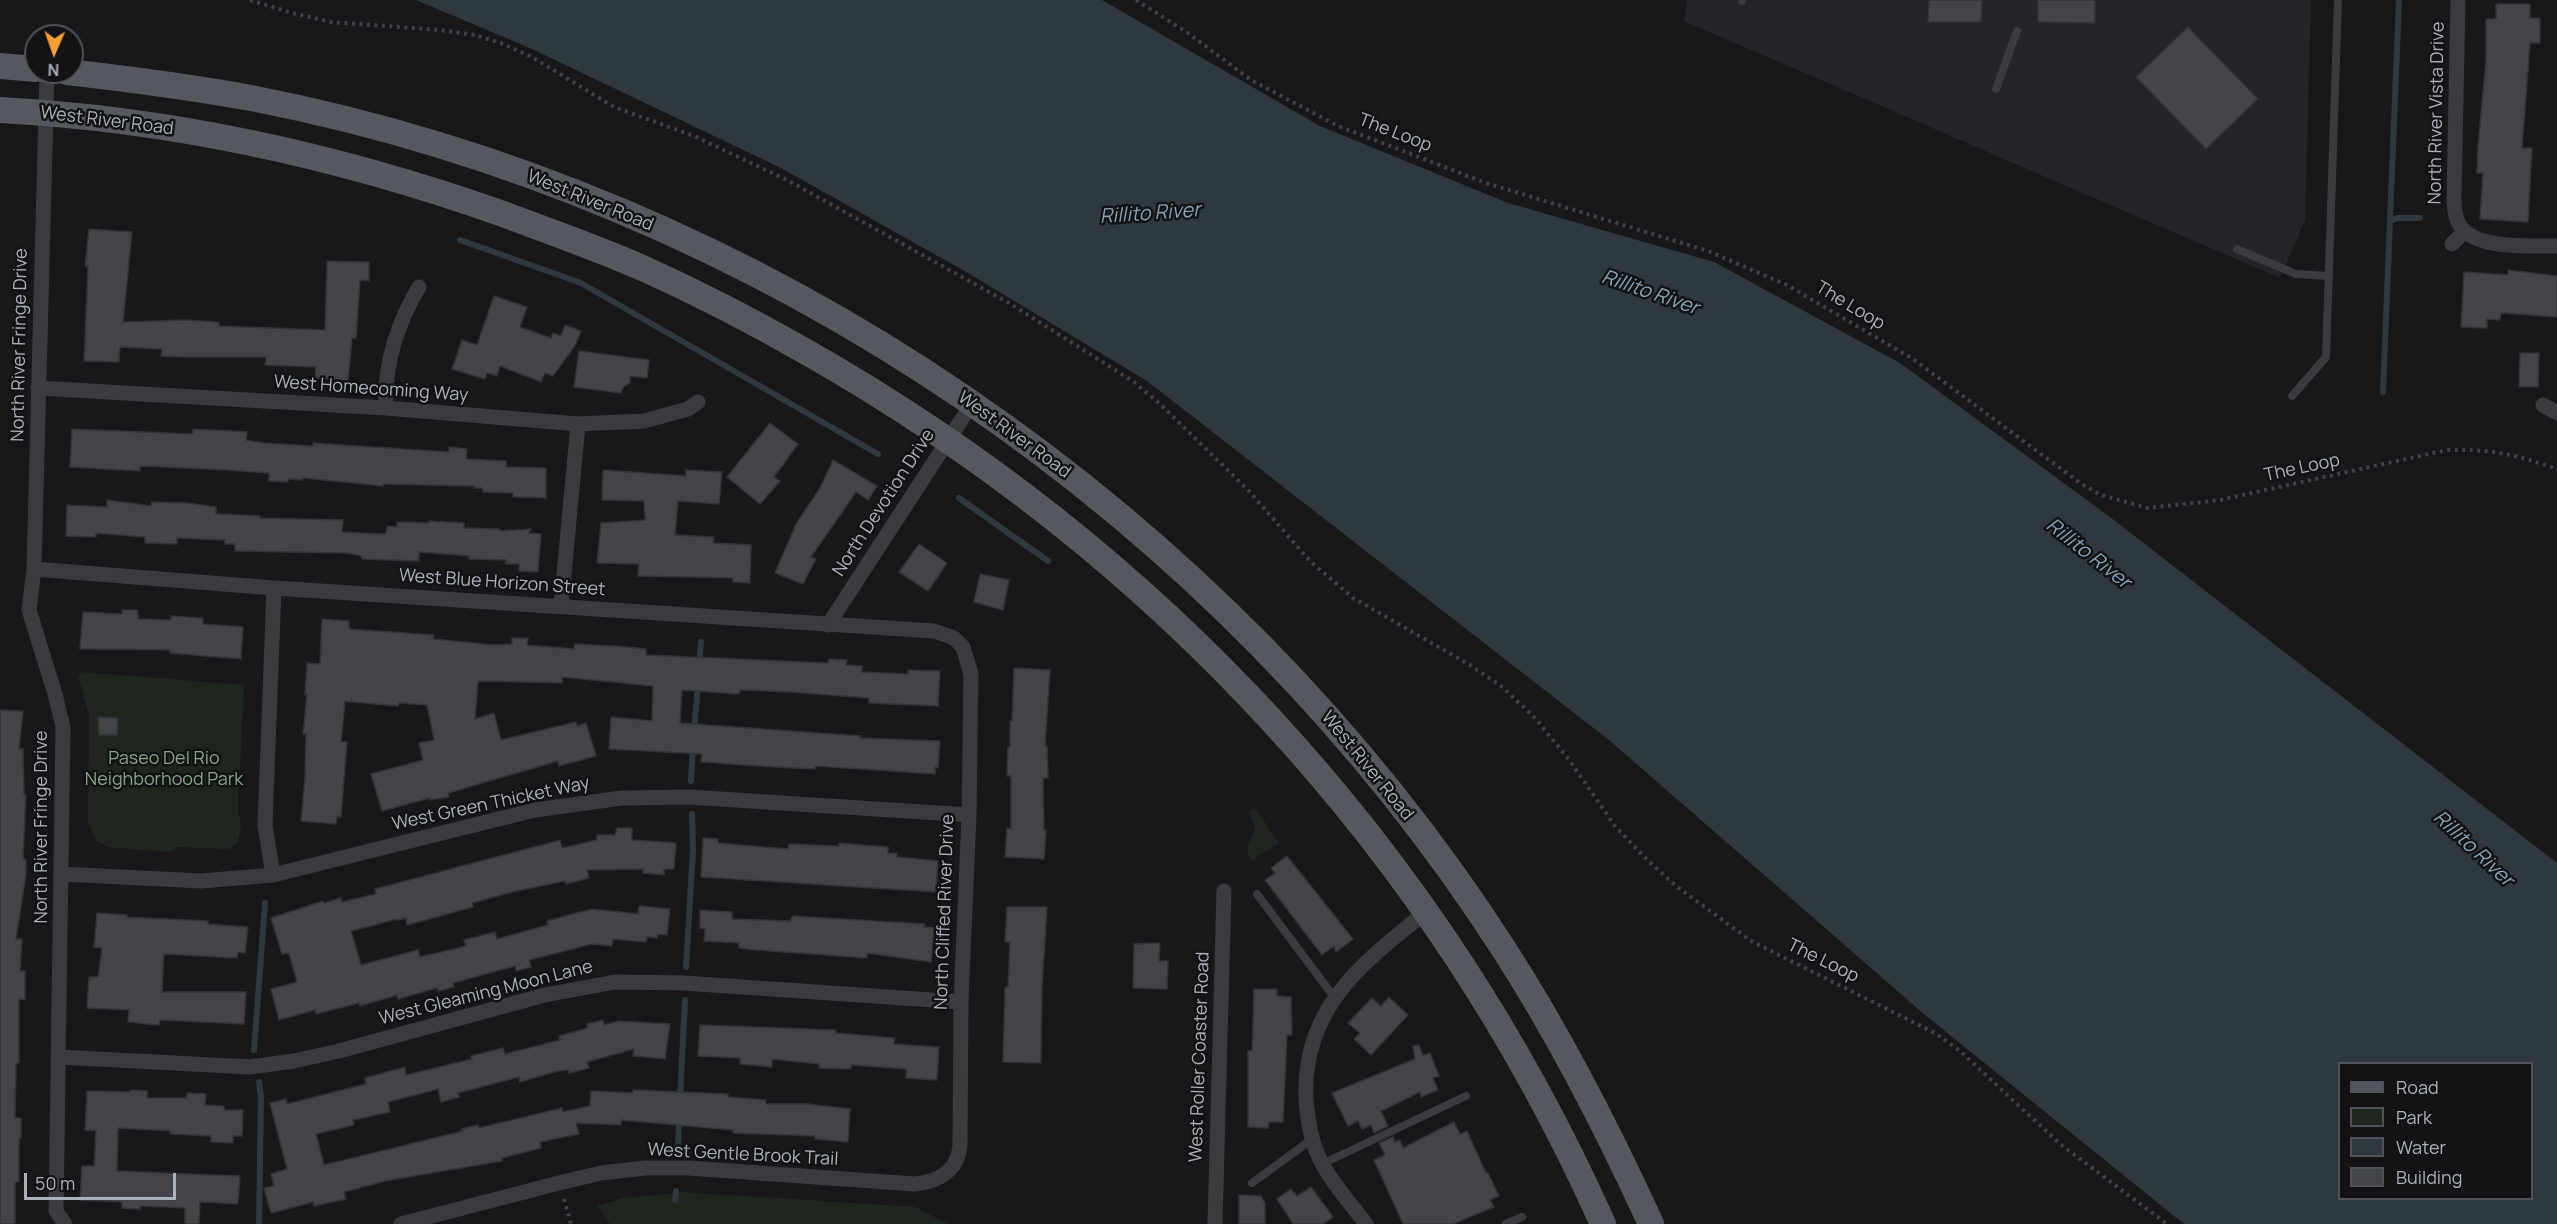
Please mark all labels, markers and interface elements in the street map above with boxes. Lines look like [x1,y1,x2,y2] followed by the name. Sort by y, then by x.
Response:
[2425,21,2449,205] street label: North River Vista Drive
[24,24,84,84] north arrow
[47,59,60,81] text: N
[39,102,175,140] street label: West River Road
[1355,109,1435,157] street label: The Loop
[524,166,656,236] street label: West River Road
[1099,199,1201,229] water label: Rillito River
[8,248,32,442] street label: North River Fringe Drive
[1599,265,1701,321] water label: Rillito River
[1812,277,1888,335] street label: The Loop
[273,371,469,407] street label: West Homecoming Way
[953,387,1075,483] street label: West River Road
[828,425,940,581] street label: North Devotion Drive
[2262,449,2342,487] street label: The Loop
[2041,514,2135,594] water label: Rillito River
[398,565,606,601] street label: West Blue Horizon Street
[1316,707,1418,825] street label: West River Road
[31,730,53,924] street label: North River Fringe Drive
[85,748,243,790] park label: Paseo Del Rio Neighborhood Park
[390,773,592,835] street label: West Green Thicket Way
[2428,806,2518,892] water label: Rillito River
[931,814,959,1010] street label: North Cliffed River Drive
[1784,934,1862,988] street label: The Loop
[1186,951,1214,1163] street label: West Roller Coaster Road
[377,956,595,1030] street label: West Gleaming Moon Lane
[2338,1062,2533,1200] legend
[2396,1075,2439,1099] text: Road
[2396,1105,2432,1129] text: Park
[2396,1135,2446,1159] text: Water
[647,1139,839,1171] street label: West Gentle Brook Trail
[27,1161,178,1199] scale bar
[2396,1165,2462,1189] text: Building
[35,1171,75,1195] text: 50 m

